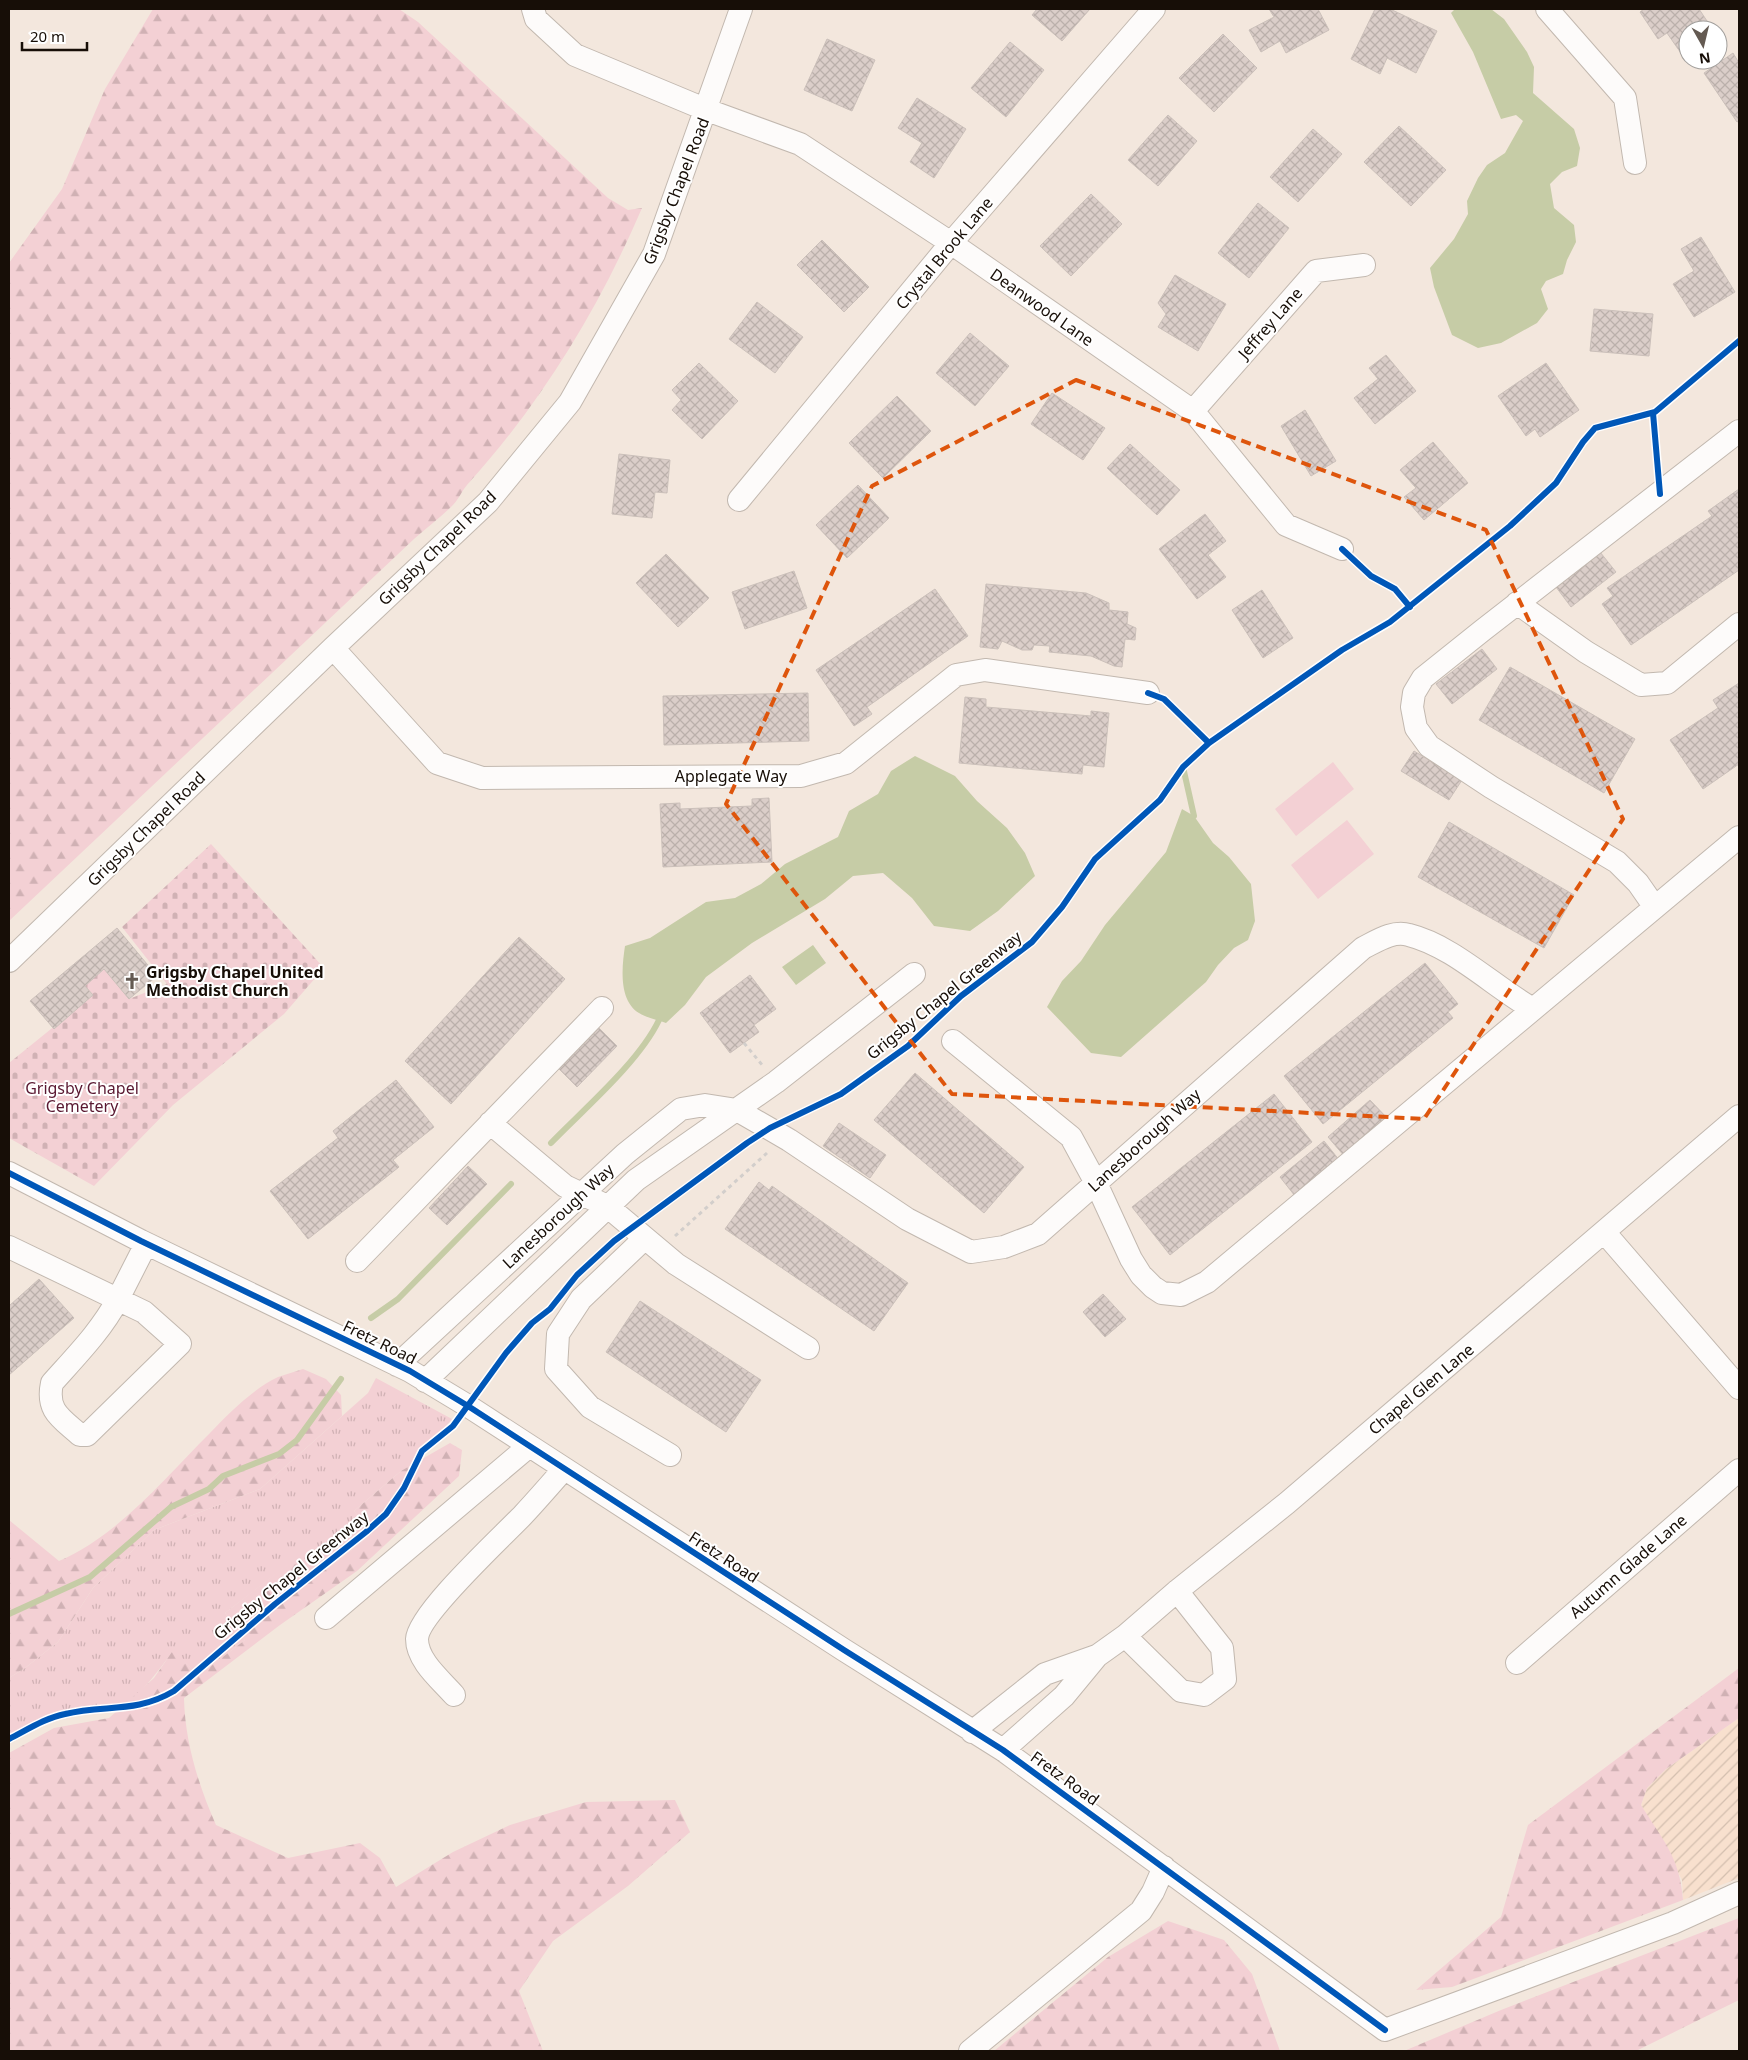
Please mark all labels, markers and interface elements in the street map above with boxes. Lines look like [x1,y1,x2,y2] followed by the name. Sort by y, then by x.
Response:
[22,20,88,52] scale bar
[1678,20,1728,70] north arrow
[30,26,65,46] text: 20 m
[1698,48,1712,69] text: N
[638,114,714,268] street label: Grigsby Chapel Road
[890,192,998,314] street label: Crystal Brook Lane
[986,263,1098,351] street label: Deanwood Lane
[1232,283,1307,365] street label: Jeffrey Lane
[373,486,501,610] street label: Grigsby Chapel Road
[675,765,788,787] street label: Applegate Way
[82,767,210,891] street label: Grigsby Chapel Road
[862,925,1027,1064] street label: Grigsby Chapel Greenway
[146,961,324,1001] place label: Grigsby Chapel United Methodist Church
[122,971,142,991] church icon: Grigsby Chapel United Methodist Church
[25,1077,139,1117] park label: Grigsby Chapel Cemetery
[1083,1083,1206,1197] street label: Lanesborough Way
[498,1158,619,1273] street label: Lanesborough Way
[339,1315,421,1369] street label: Fretz Road
[1364,1338,1478,1440] street label: Chapel Glen Lane
[209,1505,374,1644] street label: Grigsby Chapel Greenway
[1565,1509,1691,1623] street label: Autumn Glade Lane
[685,1526,763,1588] street label: Fretz Road
[1026,1746,1104,1810] street label: Fretz Road

